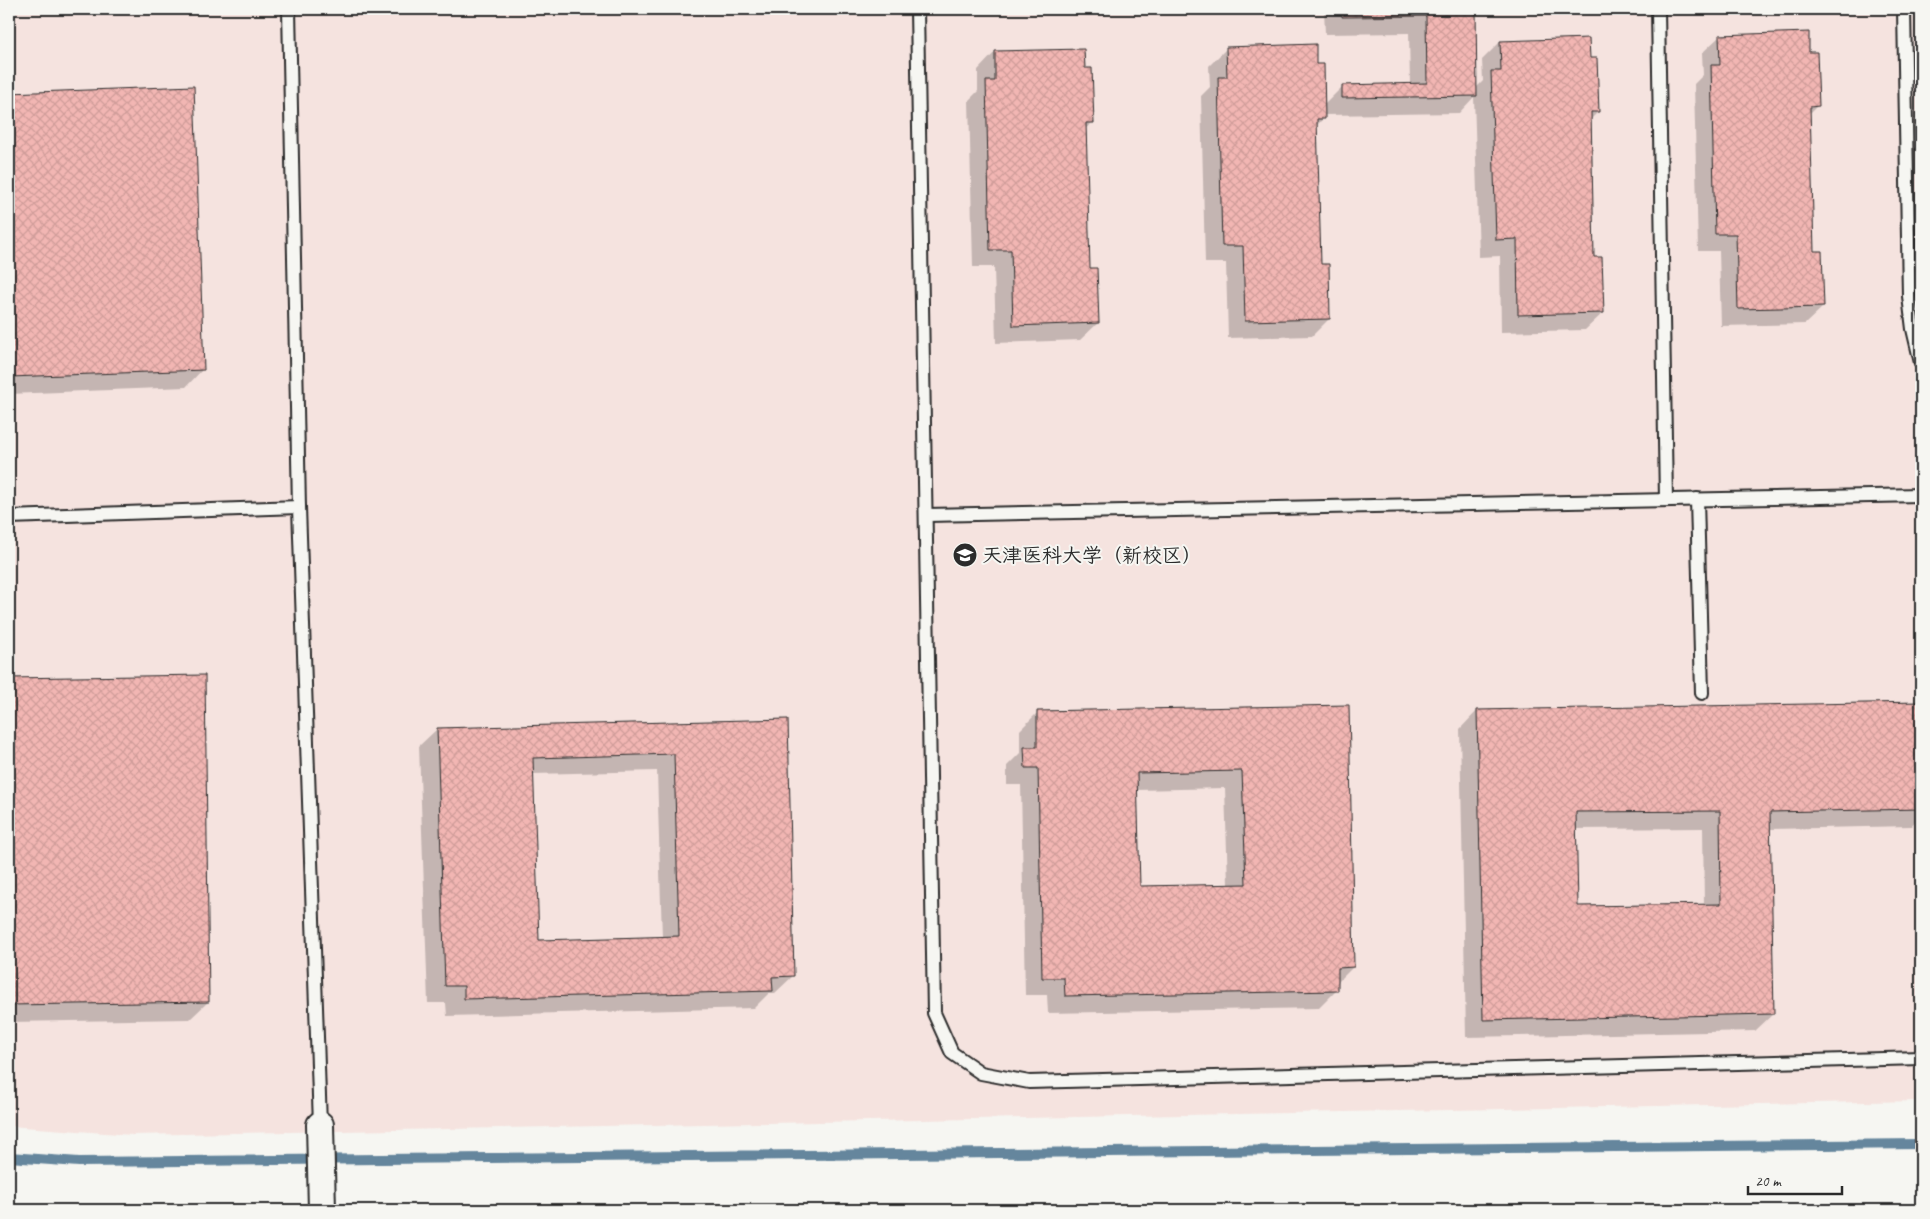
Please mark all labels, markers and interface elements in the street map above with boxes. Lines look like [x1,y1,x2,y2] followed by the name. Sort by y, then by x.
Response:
[952,542,978,568] school or university icon: 天津医科大学（新校区）
[982,543,1202,568] place label: 天津医科大学（新校区）
[1748,1164,1841,1196] scale bar
[1755,1172,1782,1191] text: 20 m

